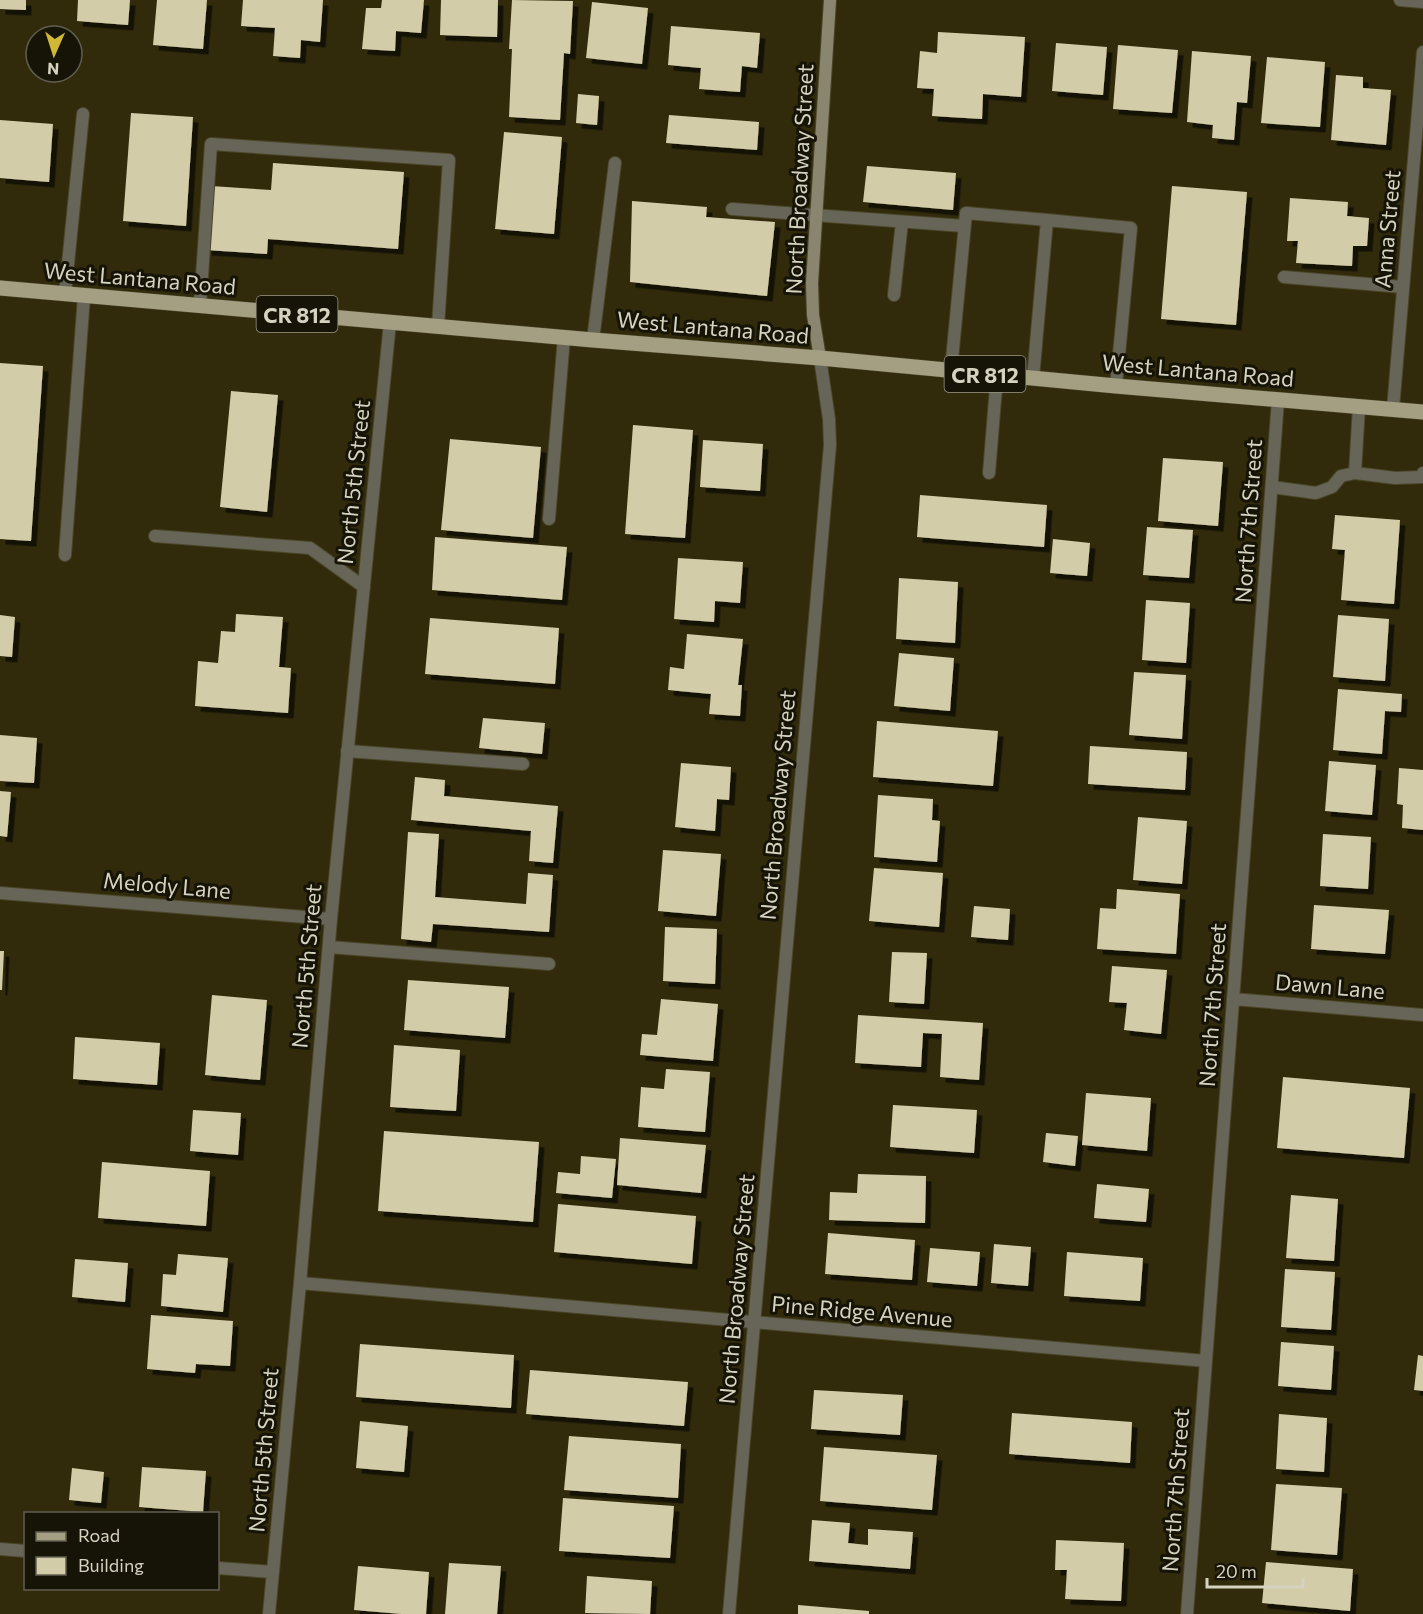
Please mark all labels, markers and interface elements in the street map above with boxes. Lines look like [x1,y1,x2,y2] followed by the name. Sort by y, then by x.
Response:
[24,24,84,84] north arrow
[47,60,60,79] text: N
[779,63,819,295] street label: North Broadway Street
[1368,169,1406,289] street label: Anna Street
[43,256,237,300] street label: West Lantana Road
[256,296,338,332] road number: CR 812
[616,305,810,349] street label: West Lantana Road
[1101,348,1295,392] street label: West Lantana Road
[944,356,1026,392] road number: CR 812
[331,399,375,565] street label: North 5th Street
[1229,438,1267,604] street label: North 7th Street
[753,689,801,921] street label: North Broadway Street
[102,866,232,904] street label: Melody Lane
[285,883,327,1049] street label: North 5th Street
[1193,922,1231,1088] street label: North 7th Street
[1274,968,1386,1004] street label: Dawn Lane
[712,1173,760,1405] street label: North Broadway Street
[770,1290,954,1332] street label: Pine Ridge Avenue
[242,1367,284,1533] street label: North 5th Street
[1156,1407,1194,1573] street label: North 7th Street
[24,1512,219,1590] legend
[78,1524,120,1546] text: Road
[1207,1551,1303,1589] scale bar
[78,1554,144,1576] text: Building
[1216,1560,1257,1582] text: 20 m

